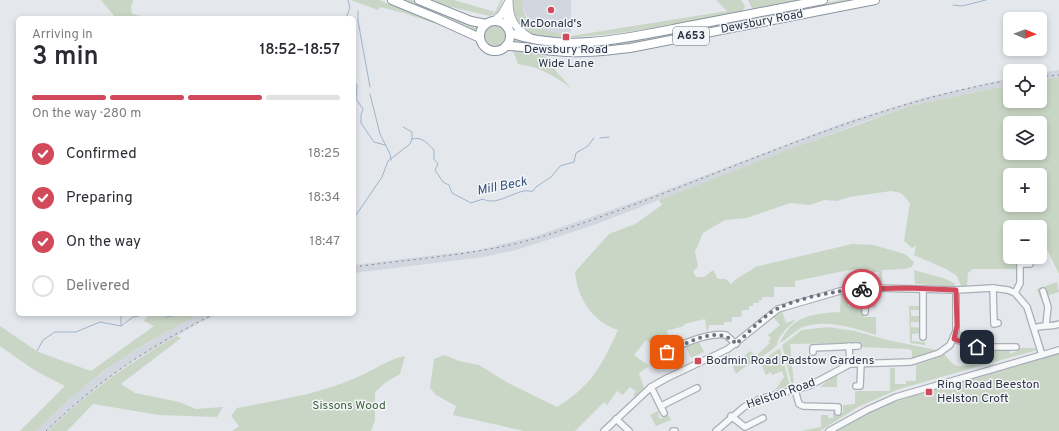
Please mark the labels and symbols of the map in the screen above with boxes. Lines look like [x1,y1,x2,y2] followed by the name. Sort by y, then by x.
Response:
[546,5,556,15] marker: McDonald's
[719,6,805,38] street label: Dewsbury Road
[1003,12,1047,56] north arrow
[520,16,582,32] place label: McDonald's
[673,27,709,45] road number: A653
[561,32,571,42] marker: Dewsbury Road Wide Lane
[524,42,608,72] place label: Dewsbury Road Wide Lane
[476,174,529,200] water label: Mill Beck
[842,269,882,309] courier
[960,330,994,364] pin
[650,335,684,369] pin
[706,353,874,369] place label: Bodmin Road Padstow Gardens
[693,356,703,366] marker: Bodmin Road Padstow Gardens
[744,375,818,413] street label: Helston Road
[937,377,1039,407] place label: Ring Road Beeston Helston Croft
[924,387,934,397] marker: Ring Road Beeston Helston Croft
[312,398,386,414] park label: Sissons Wood

